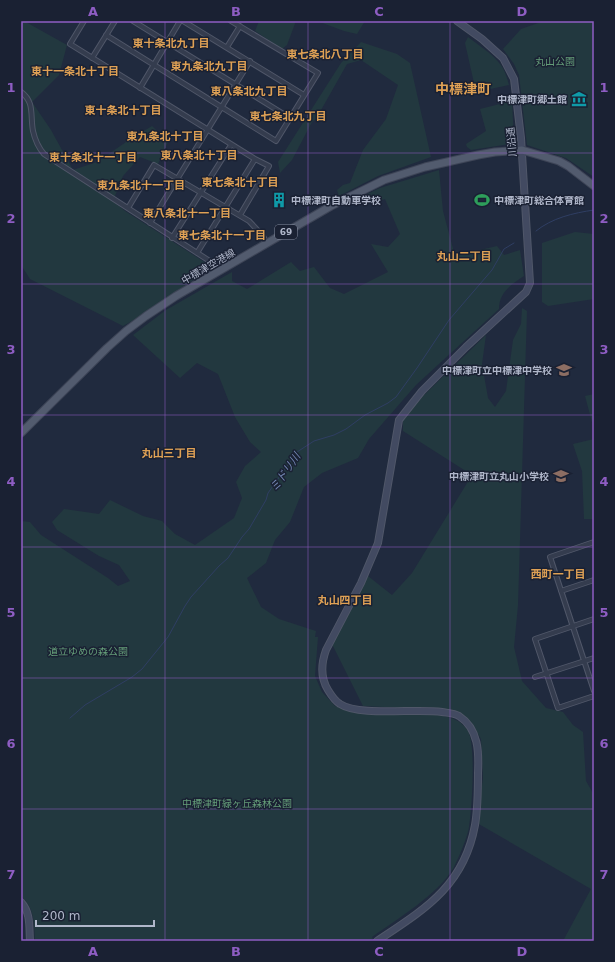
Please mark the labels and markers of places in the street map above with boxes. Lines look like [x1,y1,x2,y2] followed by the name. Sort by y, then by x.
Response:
[570,90,588,108] museum icon: 中標津町郷土館
[497,94,567,105] place label: 中標津町郷土館
[270,191,288,209] building icon: 中標津町自動車学校
[473,191,491,209] sports icon: 中標津町総合体育館
[291,195,381,206] place label: 中標津町自動車学校
[494,195,584,206] place label: 中標津町総合体育館
[555,361,573,379] school or university icon: 中標津町立中標津中学校
[442,365,552,376] place label: 中標津町立中標津中学校
[552,467,570,485] school or university icon: 中標津町立丸山小学校
[449,471,549,482] place label: 中標津町立丸山小学校

